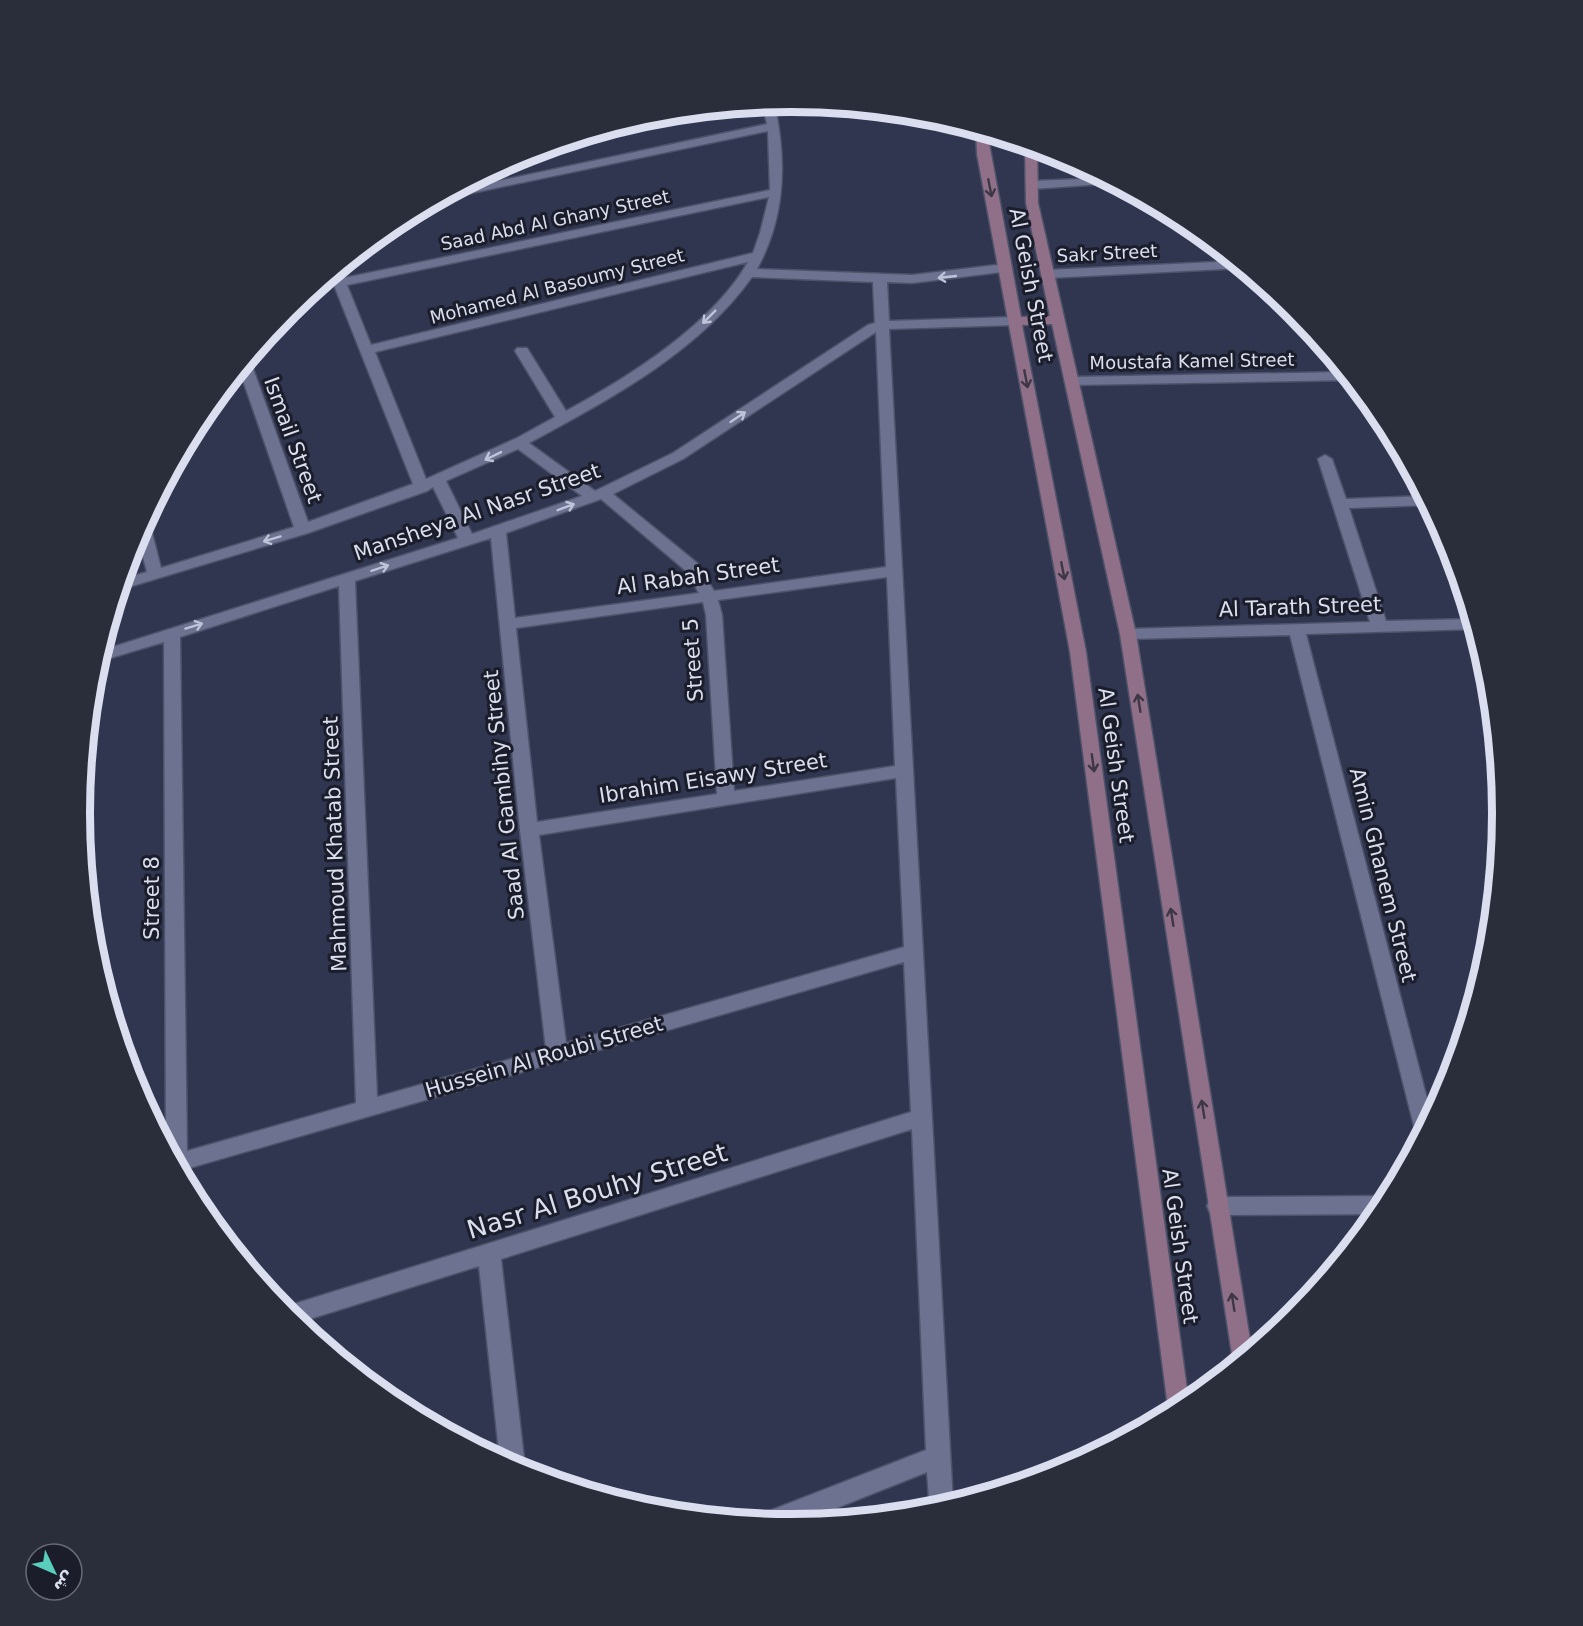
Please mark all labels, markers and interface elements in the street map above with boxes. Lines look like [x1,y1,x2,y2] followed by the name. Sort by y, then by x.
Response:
[985,177,996,197] one-way arrow
[439,185,671,255] street label: Saad Abd Al Ghany Street
[1004,206,1058,364] street label: Al Geish Street
[1056,240,1158,266] street label: Sakr Street
[428,244,686,328] street label: Mohamed Al Basoumy Street
[938,272,958,283] one-way arrow
[702,309,717,324] one-way arrow
[1089,349,1295,373] street label: Moustafa Kamel Street
[1021,369,1032,389] one-way arrow
[259,374,327,506] street label: Ismail Street
[729,411,745,423] one-way arrow
[485,450,503,462] one-way arrow
[351,459,603,565] street label: Mansheya Al Nasr Street
[556,501,574,512] one-way arrow
[263,534,282,545] one-way arrow
[615,553,781,599] street label: Al Rabah Street
[1058,561,1069,580] one-way arrow
[370,562,389,573] one-way arrow
[1218,592,1382,622] street label: Al Tarath Street
[678,617,708,703] street label: Street 5
[184,620,203,631] one-way arrow
[479,669,529,921] street label: Saad Al Gambihy Street
[1093,686,1139,844] street label: Al Geish Street
[1133,694,1144,714] one-way arrow
[319,716,351,972] street label: Mahmoud Khatab Street
[597,748,829,808] street label: Ibrahim Eisawy Street
[1088,753,1099,773] one-way arrow
[1345,765,1421,985] street label: Amin Ghanem Street
[140,856,164,940] street label: Street 8
[1167,907,1178,927] one-way arrow
[422,1012,666,1102] street label: Hussein Al Roubi Street
[1197,1100,1208,1120] one-way arrow
[463,1137,731,1245] street label: Nasr Al Bouhy Street
[1157,1167,1203,1325] street label: Al Geish Street
[1227,1292,1238,1312] one-way arrow
[24,1542,84,1602] north arrow
[50,1568,79,1597] text: ش

